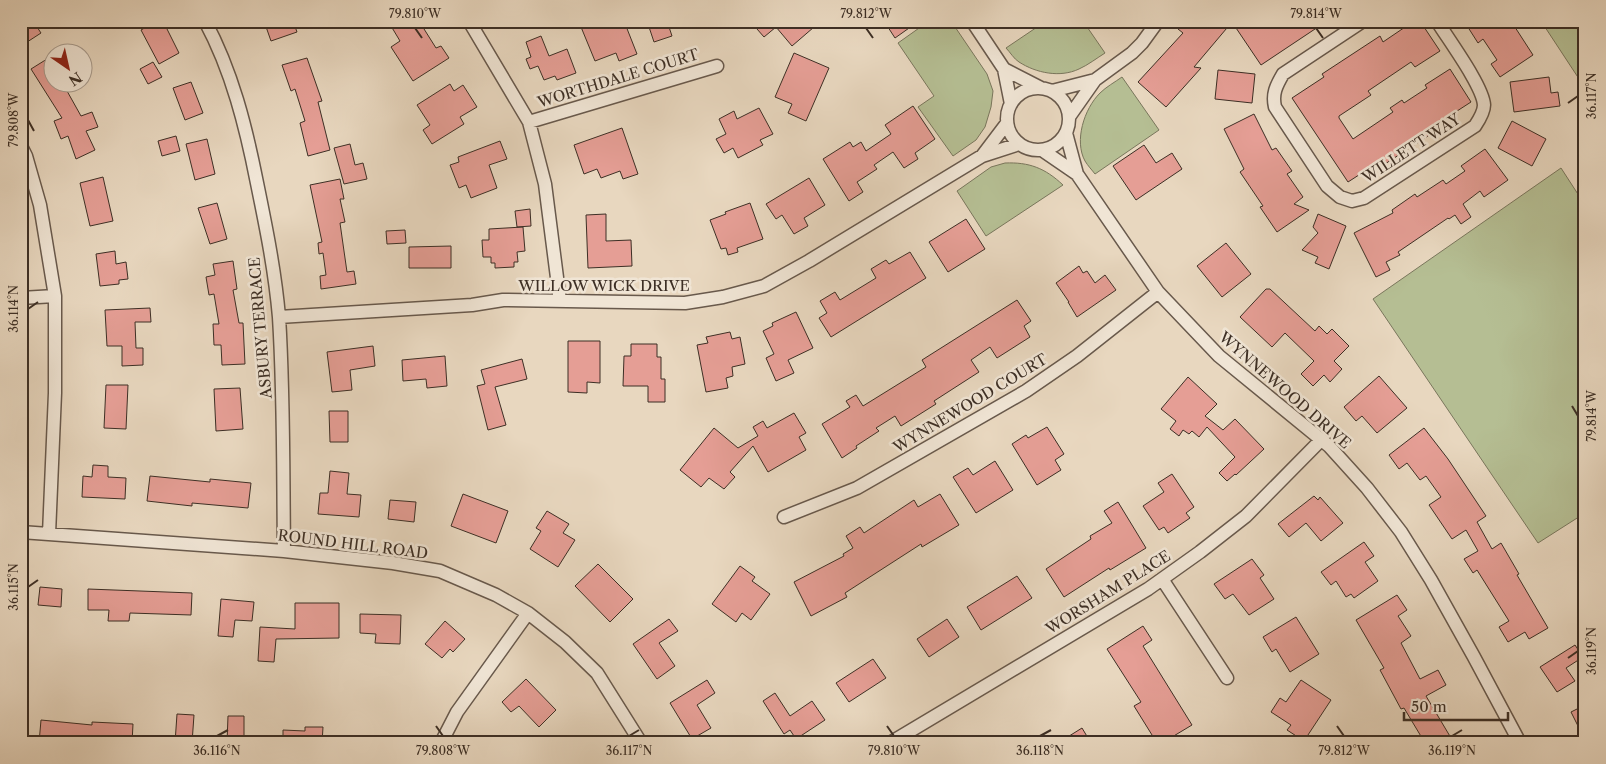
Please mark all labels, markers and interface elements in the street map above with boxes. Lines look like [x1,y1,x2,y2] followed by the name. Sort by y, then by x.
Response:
[389,6,442,21] text: 79.810°W
[840,6,893,21] text: 79.812°W
[1290,6,1343,21] text: 79.814°W
[42,42,92,92] north arrow
[534,44,702,112] street label: WORTHDALE COURT
[65,68,85,90] text: N
[1584,73,1599,119] text: 36.117°N
[6,92,21,147] text: 79.808°W
[1357,109,1464,187] street label: WILLETT WAY
[244,256,276,401] street label: ASBURY TERRACE
[517,276,690,295] street label: WILLOW WICK DRIVE
[6,285,21,333] text: 36.114°N
[1214,327,1355,453] street label: WYNNEWOOD DRIVE
[889,349,1051,457] street label: WYNNEWOOD COURT
[1584,389,1599,442] text: 79.814°W
[277,525,429,563] street label: ROUND HILL ROAD
[1041,546,1174,639] street label: WORSHAM PLACE
[6,563,21,611] text: 36.115°N
[1584,627,1599,675] text: 36.119°N
[1404,689,1507,721] scale bar
[1411,697,1447,716] text: 50 m
[193,743,241,758] text: 36.116°N
[416,743,471,758] text: 79.808°W
[606,743,652,758] text: 36.117°N
[868,743,921,758] text: 79.810°W
[1016,743,1064,758] text: 36.118°N
[1318,743,1371,758] text: 79.812°W
[1428,743,1476,758] text: 36.119°N

